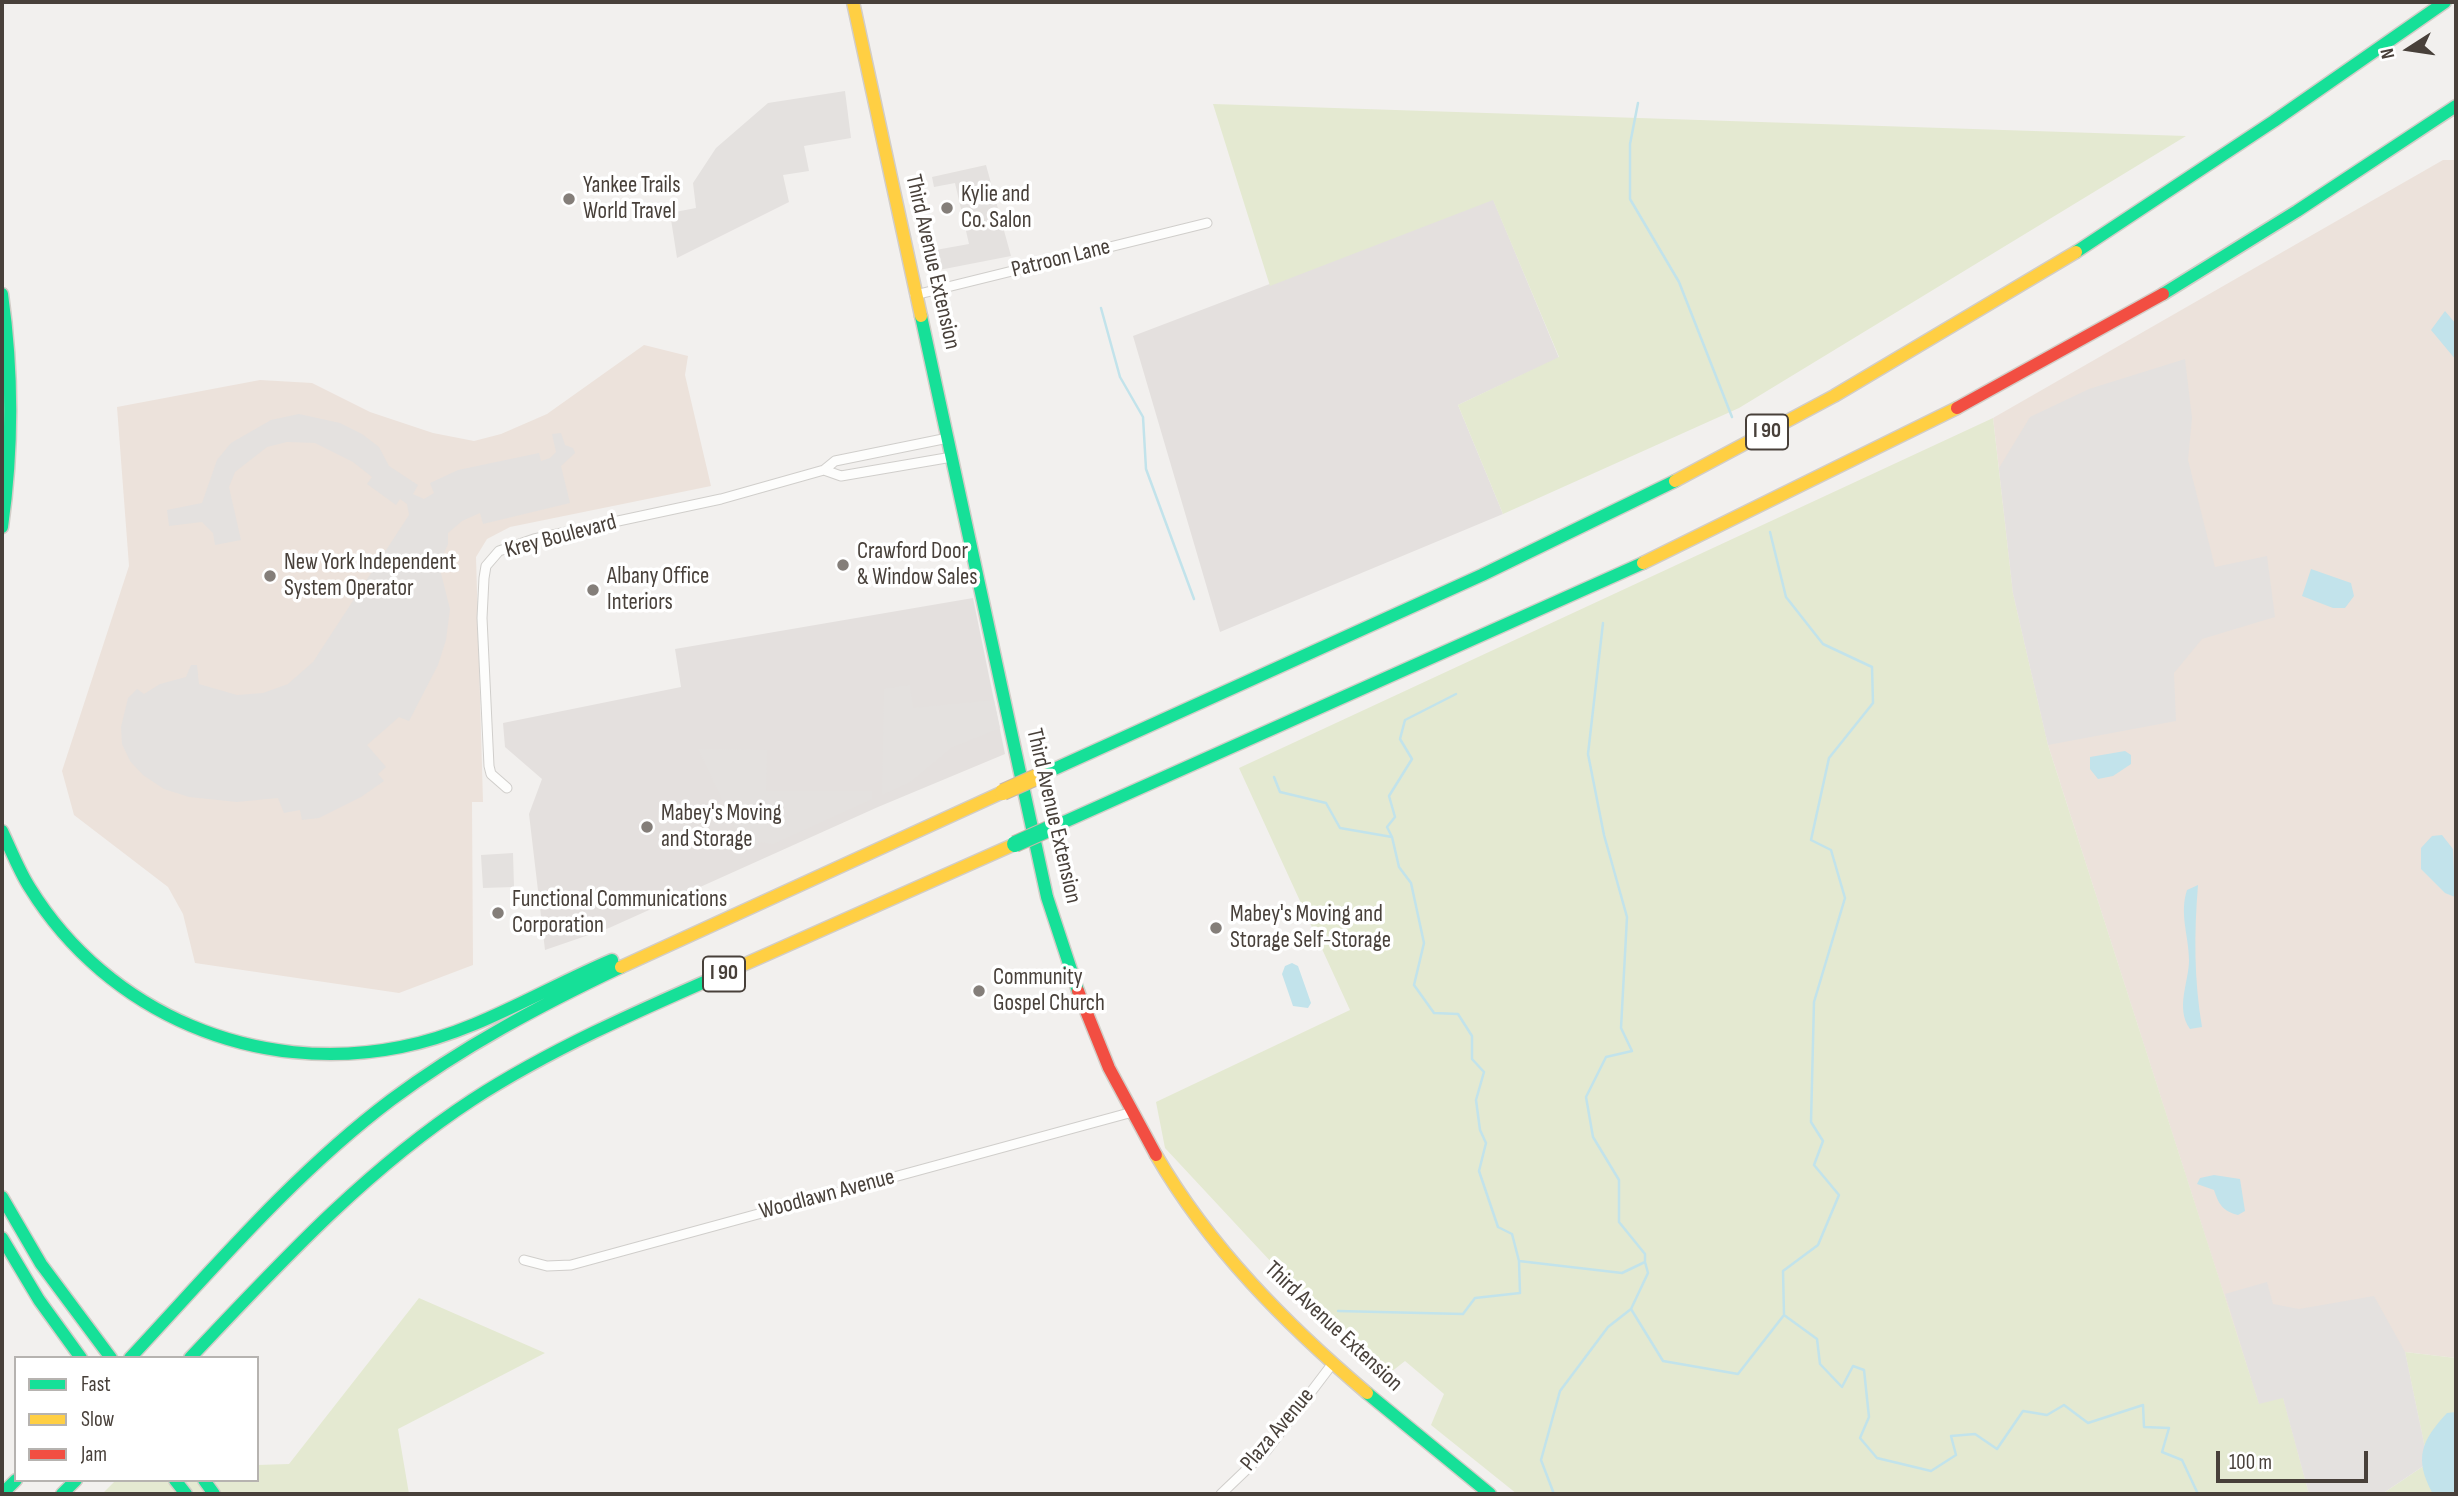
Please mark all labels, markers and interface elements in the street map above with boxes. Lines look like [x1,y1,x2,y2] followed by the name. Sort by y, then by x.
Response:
[2374,14,2444,84] north arrow
[2376,46,2400,61] text: N
[583,172,680,226] place label: Yankee Trails World Travel
[898,172,966,352] street label: Third Avenue Extension
[961,181,1032,235] place label: Kylie and Co. Salon
[561,191,577,207] marker: Yankee Trails World Travel
[939,200,955,216] marker: Kylie and Co. Salon
[1009,233,1113,285] street label: Patroon Lane
[1746,414,1788,450] road number: I 90
[502,509,620,565] street label: Krey Boulevard
[857,538,977,592] place label: Crawford Door & Window Sales
[284,549,456,603] place label: New York Independent System Operator
[835,557,851,573] marker: Crawford Door & Window Sales
[607,563,709,617] place label: Albany Office Interiors
[262,568,278,584] marker: New York Independent System Operator
[585,582,601,598] marker: Albany Office Interiors
[1019,726,1087,906] street label: Third Avenue Extension
[661,800,782,854] place label: Mabey's Moving and Storage
[639,819,655,835] marker: Mabey's Moving and Storage
[512,886,727,940] place label: Functional Communications Corporation
[1230,901,1391,955] place label: Mabey's Moving and Storage Self-Storage
[490,905,506,921] marker: Functional Communications Corporation
[1208,920,1224,936] marker: Mabey's Moving and Storage Self-Storage
[703,956,745,992] road number: I 90
[993,964,1105,1018] place label: Community Gospel Church
[971,983,987,999] marker: Community Gospel Church
[756,1164,898,1226] street label: Woodlawn Avenue
[1258,1256,1408,1398] street label: Third Avenue Extension
[14,1356,259,1482] legend
[81,1372,111,1397] text: Fast
[1235,1383,1321,1477] street label: Plaza Avenue
[81,1407,114,1432] text: Slow
[2220,1436,2372,1480] scale bar
[81,1442,107,1467] text: Jam
[2229,1450,2272,1475] text: 100 m

